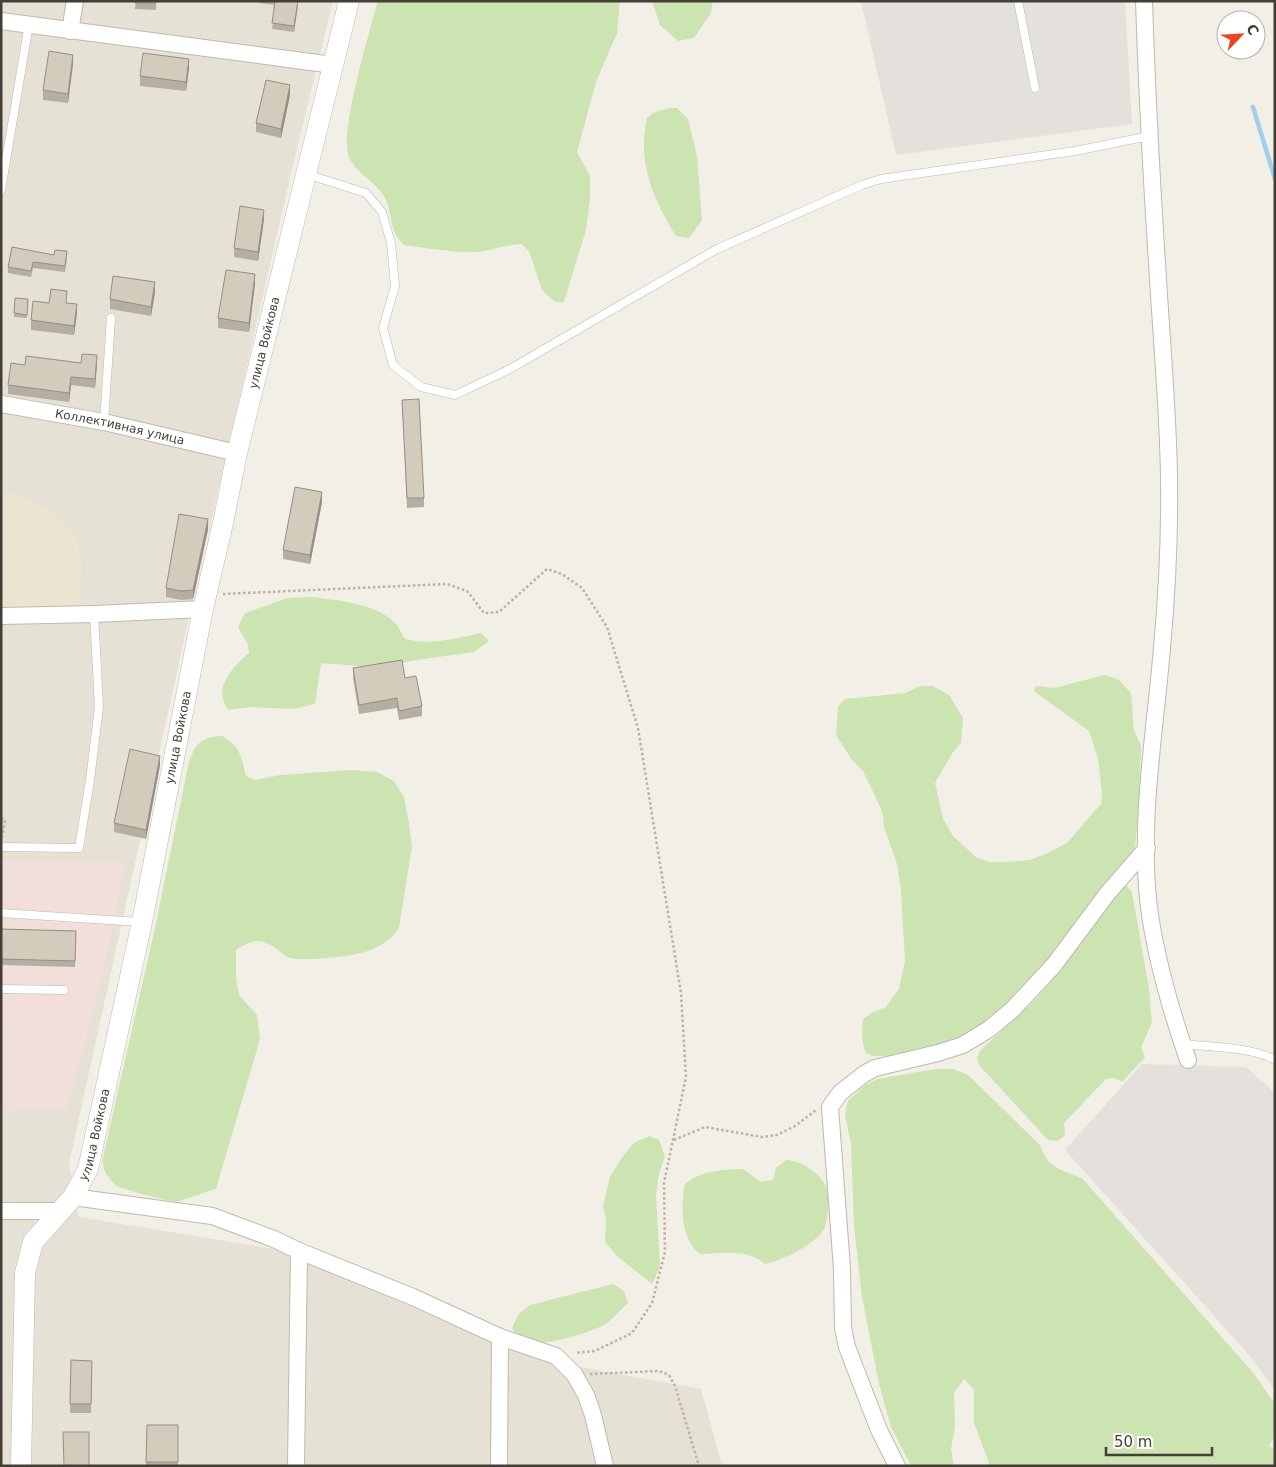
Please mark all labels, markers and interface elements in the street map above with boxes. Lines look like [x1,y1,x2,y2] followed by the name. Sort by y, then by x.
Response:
[1216,10,1266,60] north arrow
[1243,21,1262,38] text: С
[246,295,282,390] street label: улица Войкова
[54,407,186,448] street label: Коллективная улица
[162,690,194,785] street label: улица Войкова
[76,1087,112,1183] street label: улица Войкова
[1106,1424,1212,1456] scale bar
[1114,1433,1152,1451] text: 50 m

